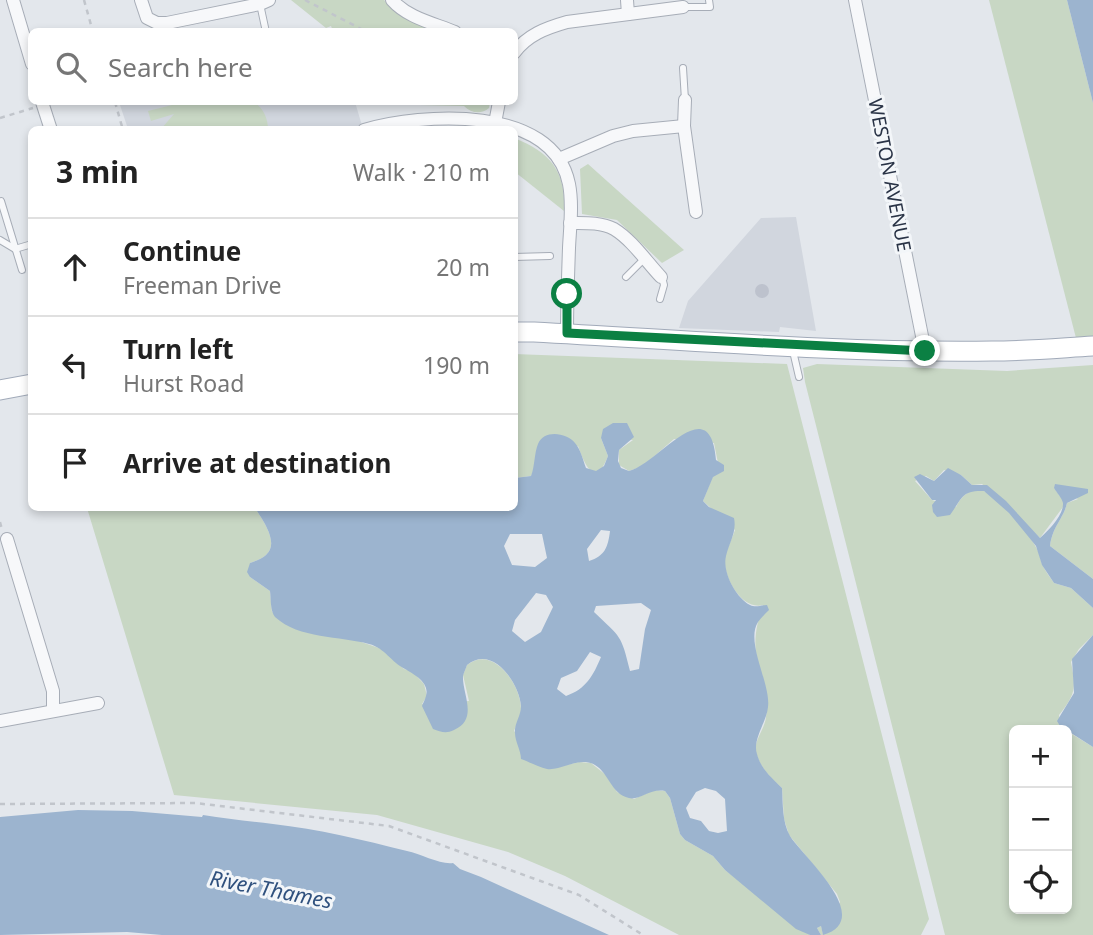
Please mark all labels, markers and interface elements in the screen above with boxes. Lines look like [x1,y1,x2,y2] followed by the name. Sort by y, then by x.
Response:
[28,28,518,105] search box
[52,48,90,86] icon: search
[108,49,253,85] text: Search here
[862,96,918,254] street label: WESTON AVENUE
[56,151,139,192] text: 3 min
[353,156,490,188] text: Walk · 210 m
[123,233,241,269] text: Continue
[56,248,94,286] icon: ahead
[436,251,490,283] text: 20 m
[123,269,281,301] text: Freeman Drive
[551,278,582,309] route start
[123,331,234,367] text: Turn left
[909,335,940,366] route end
[56,346,94,384] icon: left
[423,349,490,381] text: 190 m
[123,367,244,399] text: Hurst Road
[56,444,94,482] icon: arrive
[123,445,392,481] text: Arrive at destination
[1009,725,1072,914] map controls
[1009,725,1072,788] button: +
[1009,788,1072,851] button: −
[1009,851,1072,914] button: locate
[208,863,335,915] water label: River Thames

